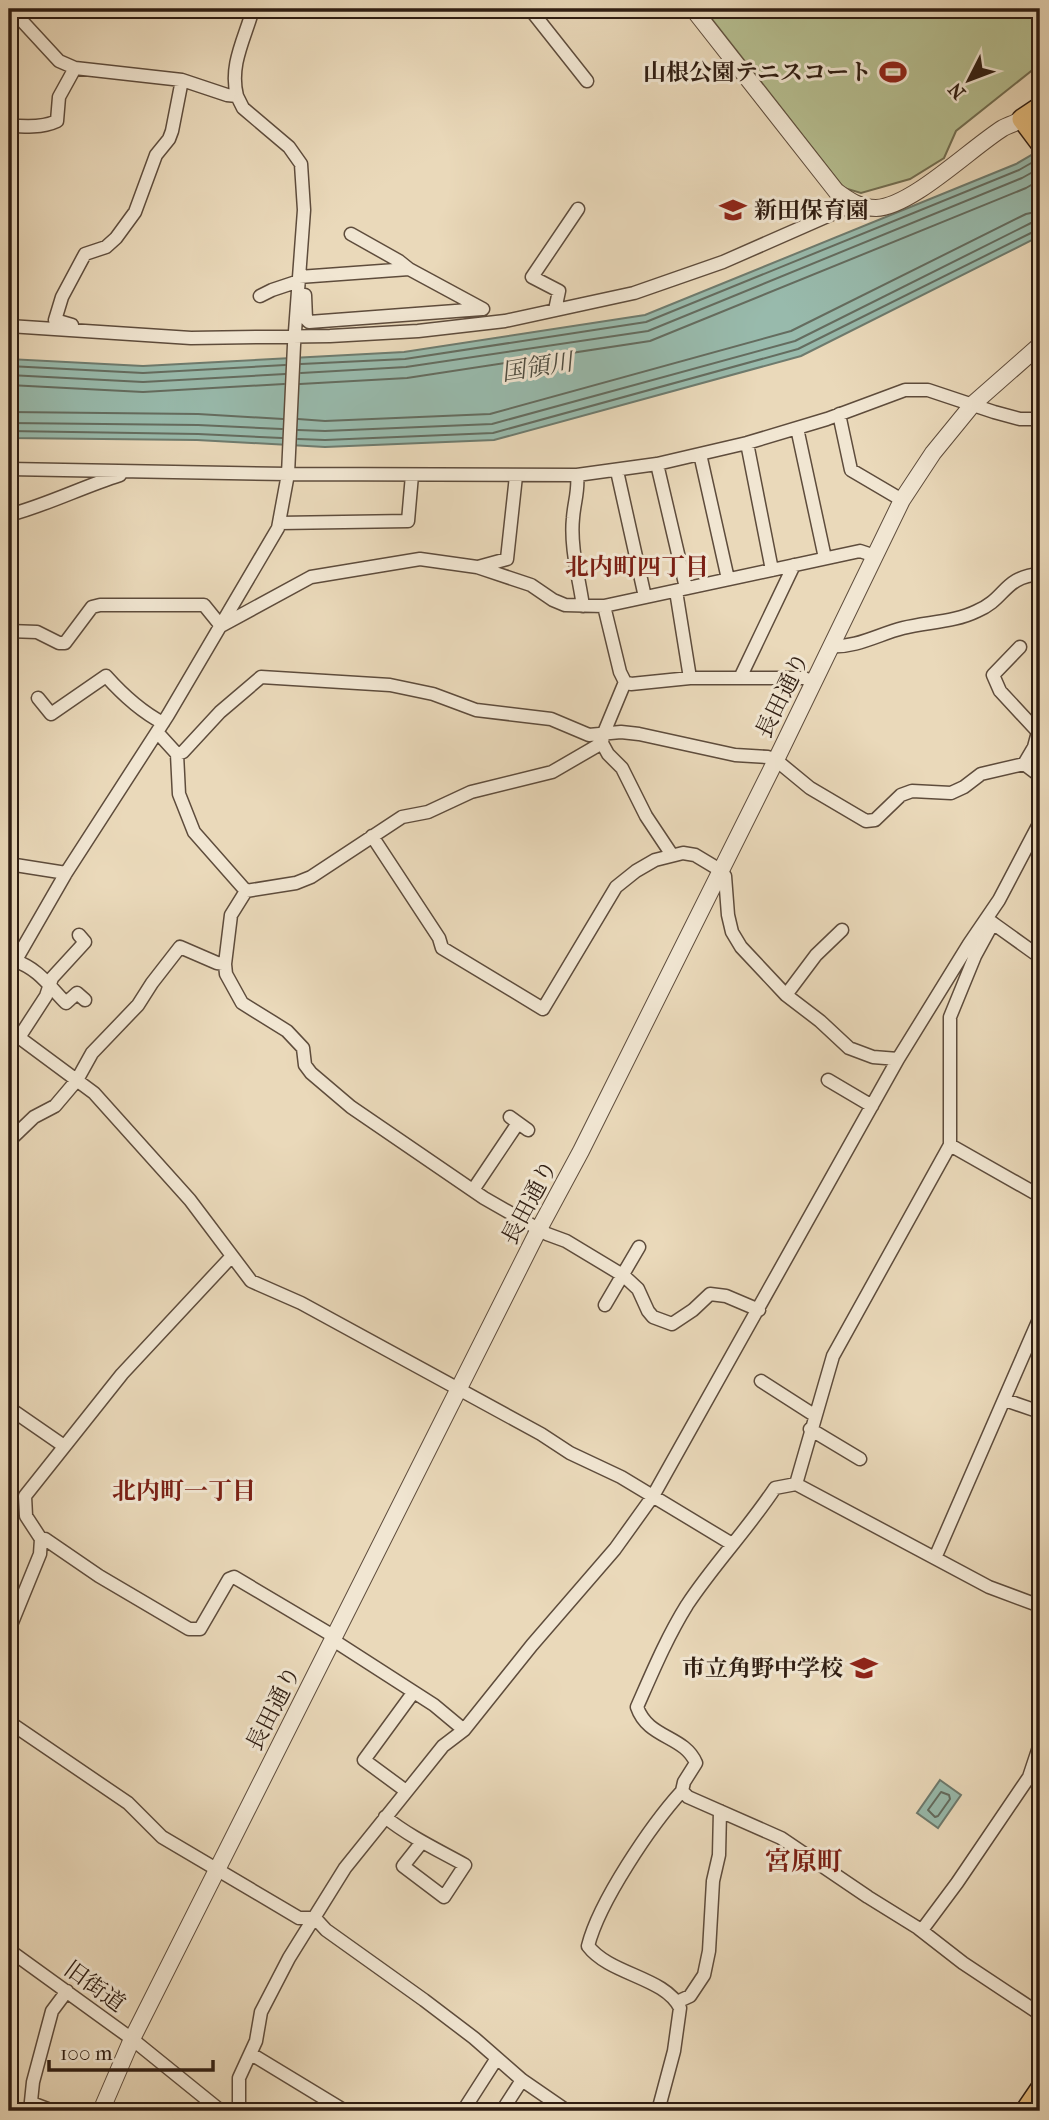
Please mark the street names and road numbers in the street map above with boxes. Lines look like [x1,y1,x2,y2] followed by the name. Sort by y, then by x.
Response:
[750,648,815,742] street label: 長田通り
[496,1155,563,1249] street label: 長田通り
[241,1661,306,1755] street label: 長田通り
[59,1955,131,2018] street label: 旧街道

